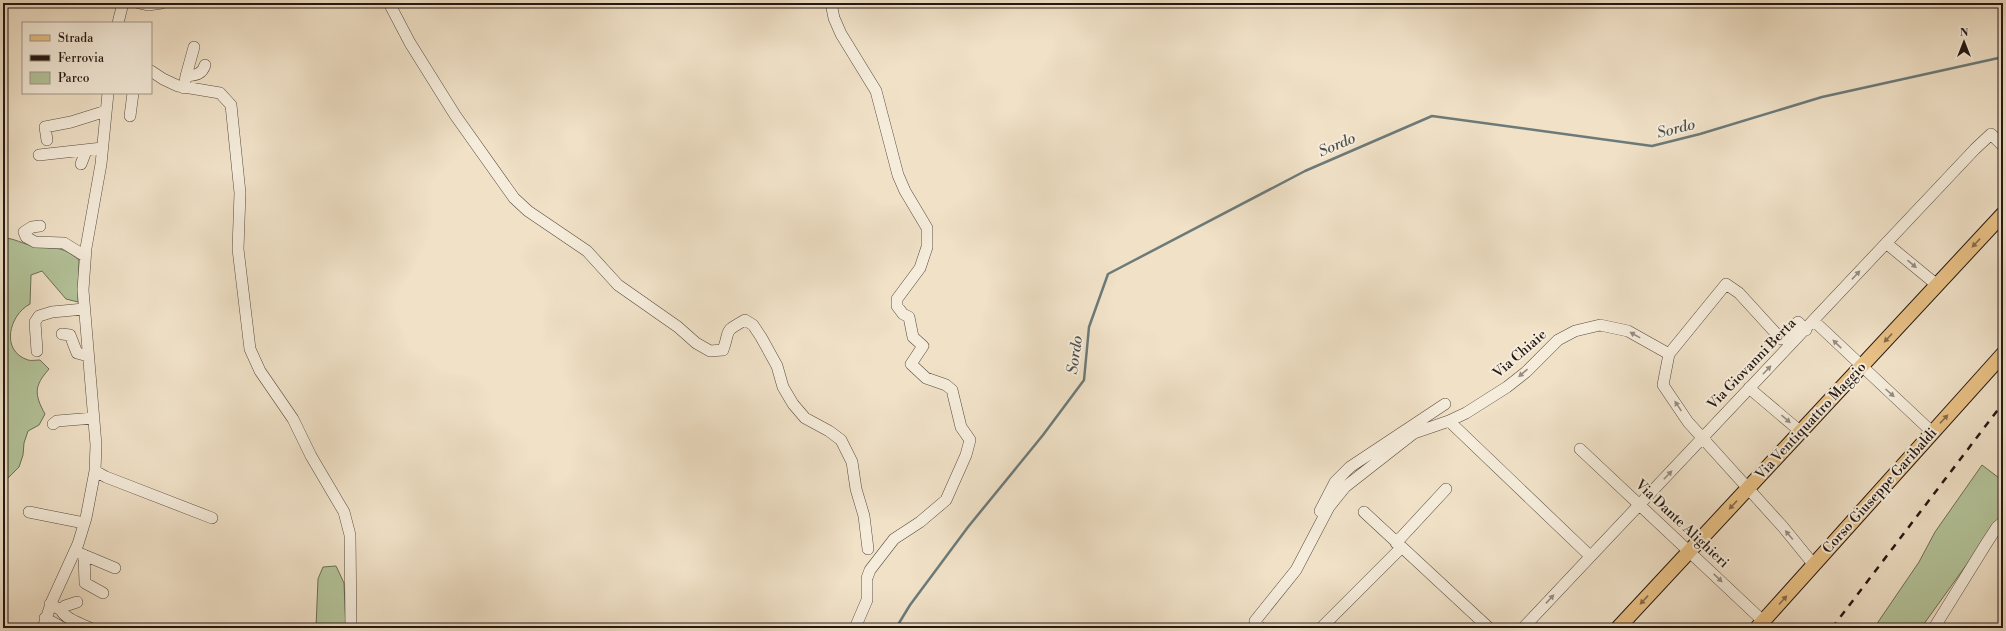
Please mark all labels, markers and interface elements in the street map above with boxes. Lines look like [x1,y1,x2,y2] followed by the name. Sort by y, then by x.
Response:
[22,22,152,94] legend
[1944,22,1984,62] north arrow
[1960,26,1969,40] text: N
[58,31,94,46] text: Strada
[58,51,105,66] text: Ferrovia
[58,71,90,86] text: Parco
[1655,115,1697,143] water label: Sordo
[1315,129,1359,161] water label: Sordo
[1972,238,1981,248] one-way arrow
[1906,260,1917,269] one-way arrow
[1851,270,1861,280] one-way arrow
[1703,314,1801,414] street label: Via Giovanni Berta
[1489,326,1550,383] street label: Via Chiaie
[1629,331,1641,338] one-way arrow
[1883,333,1893,343] one-way arrow
[1063,334,1087,376] water label: Sordo
[1832,339,1842,349] one-way arrow
[1751,358,1870,484] street label: Via Ventiquattro Maggio
[1762,365,1772,375] one-way arrow
[1518,369,1528,378] one-way arrow
[1885,389,1895,398] one-way arrow
[1674,401,1681,412] one-way arrow
[1780,414,1791,423] one-way arrow
[1939,414,1949,424] one-way arrow
[1819,424,1941,558] street label: Corso Giuseppe Garibaldi
[1663,470,1672,479] one-way arrow
[1631,475,1733,572] street label: Via Dante Alighieri
[1728,500,1737,510] one-way arrow
[1785,530,1794,540] one-way arrow
[1713,573,1723,582] one-way arrow
[1545,594,1554,604] one-way arrow
[1779,594,1788,605] one-way arrow
[1639,595,1649,605] one-way arrow

